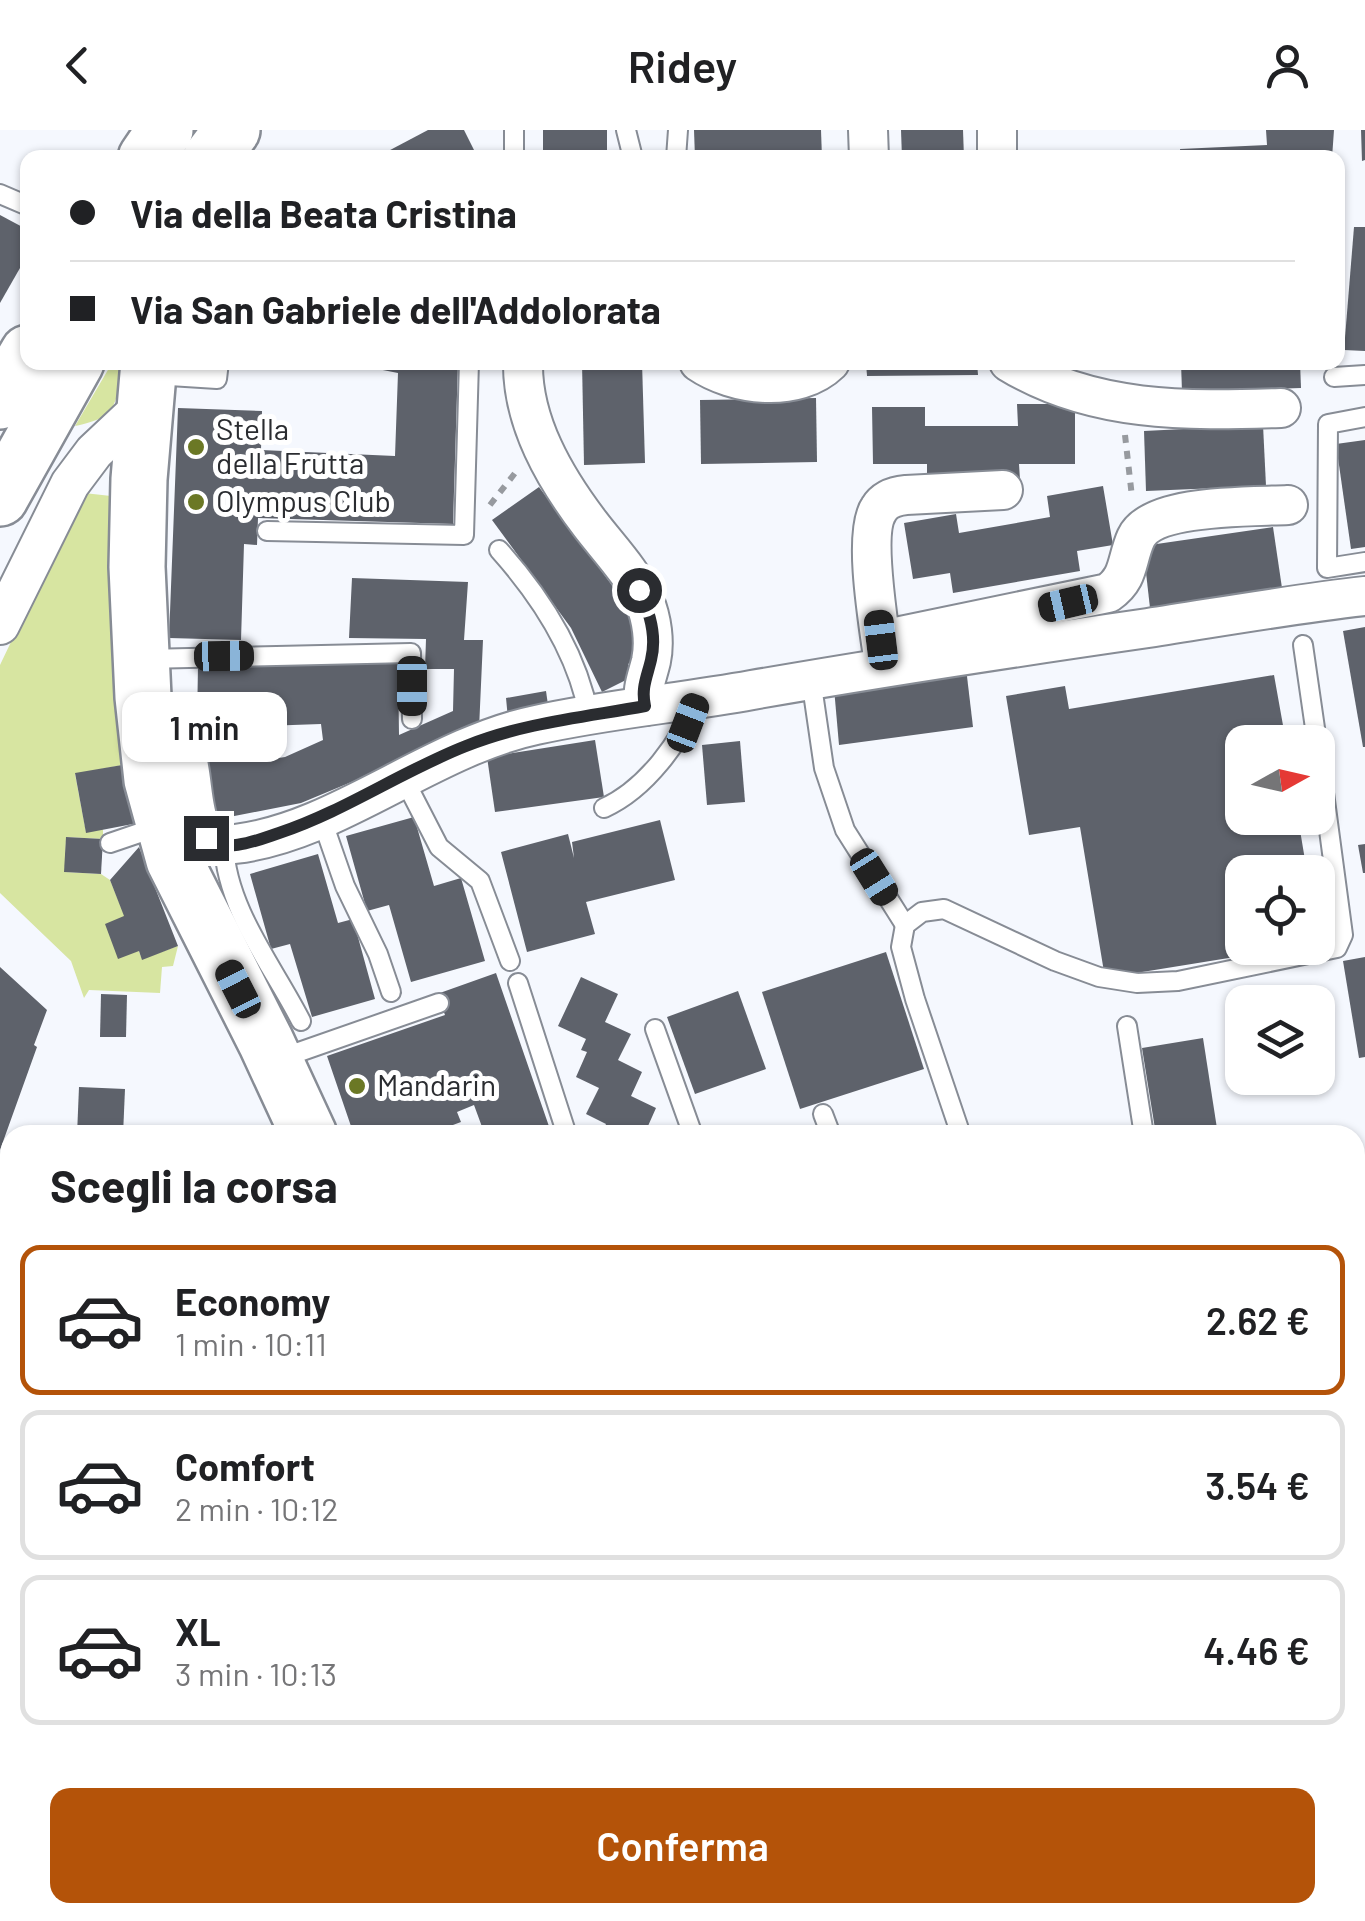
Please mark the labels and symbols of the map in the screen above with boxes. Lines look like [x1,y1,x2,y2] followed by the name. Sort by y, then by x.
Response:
[216,410,364,480] place label: Stella della Frutta
[185,436,207,458] marker: Stella della Frutta
[216,482,391,518] place label: Olympus Club
[185,491,207,513] marker: Olympus Club
[617,568,662,613] route start
[1035,582,1101,624] car
[862,608,900,672] car
[194,640,254,672] car
[397,656,427,716] car
[663,690,713,756] car
[124,693,288,763] callout: 1 min
[1225,725,1335,835] north arrow
[184,816,229,861] route end
[845,844,903,910] car
[211,955,265,1023] car
[377,1066,496,1102] place label: Mandarin
[346,1075,368,1097] marker: Mandarin

